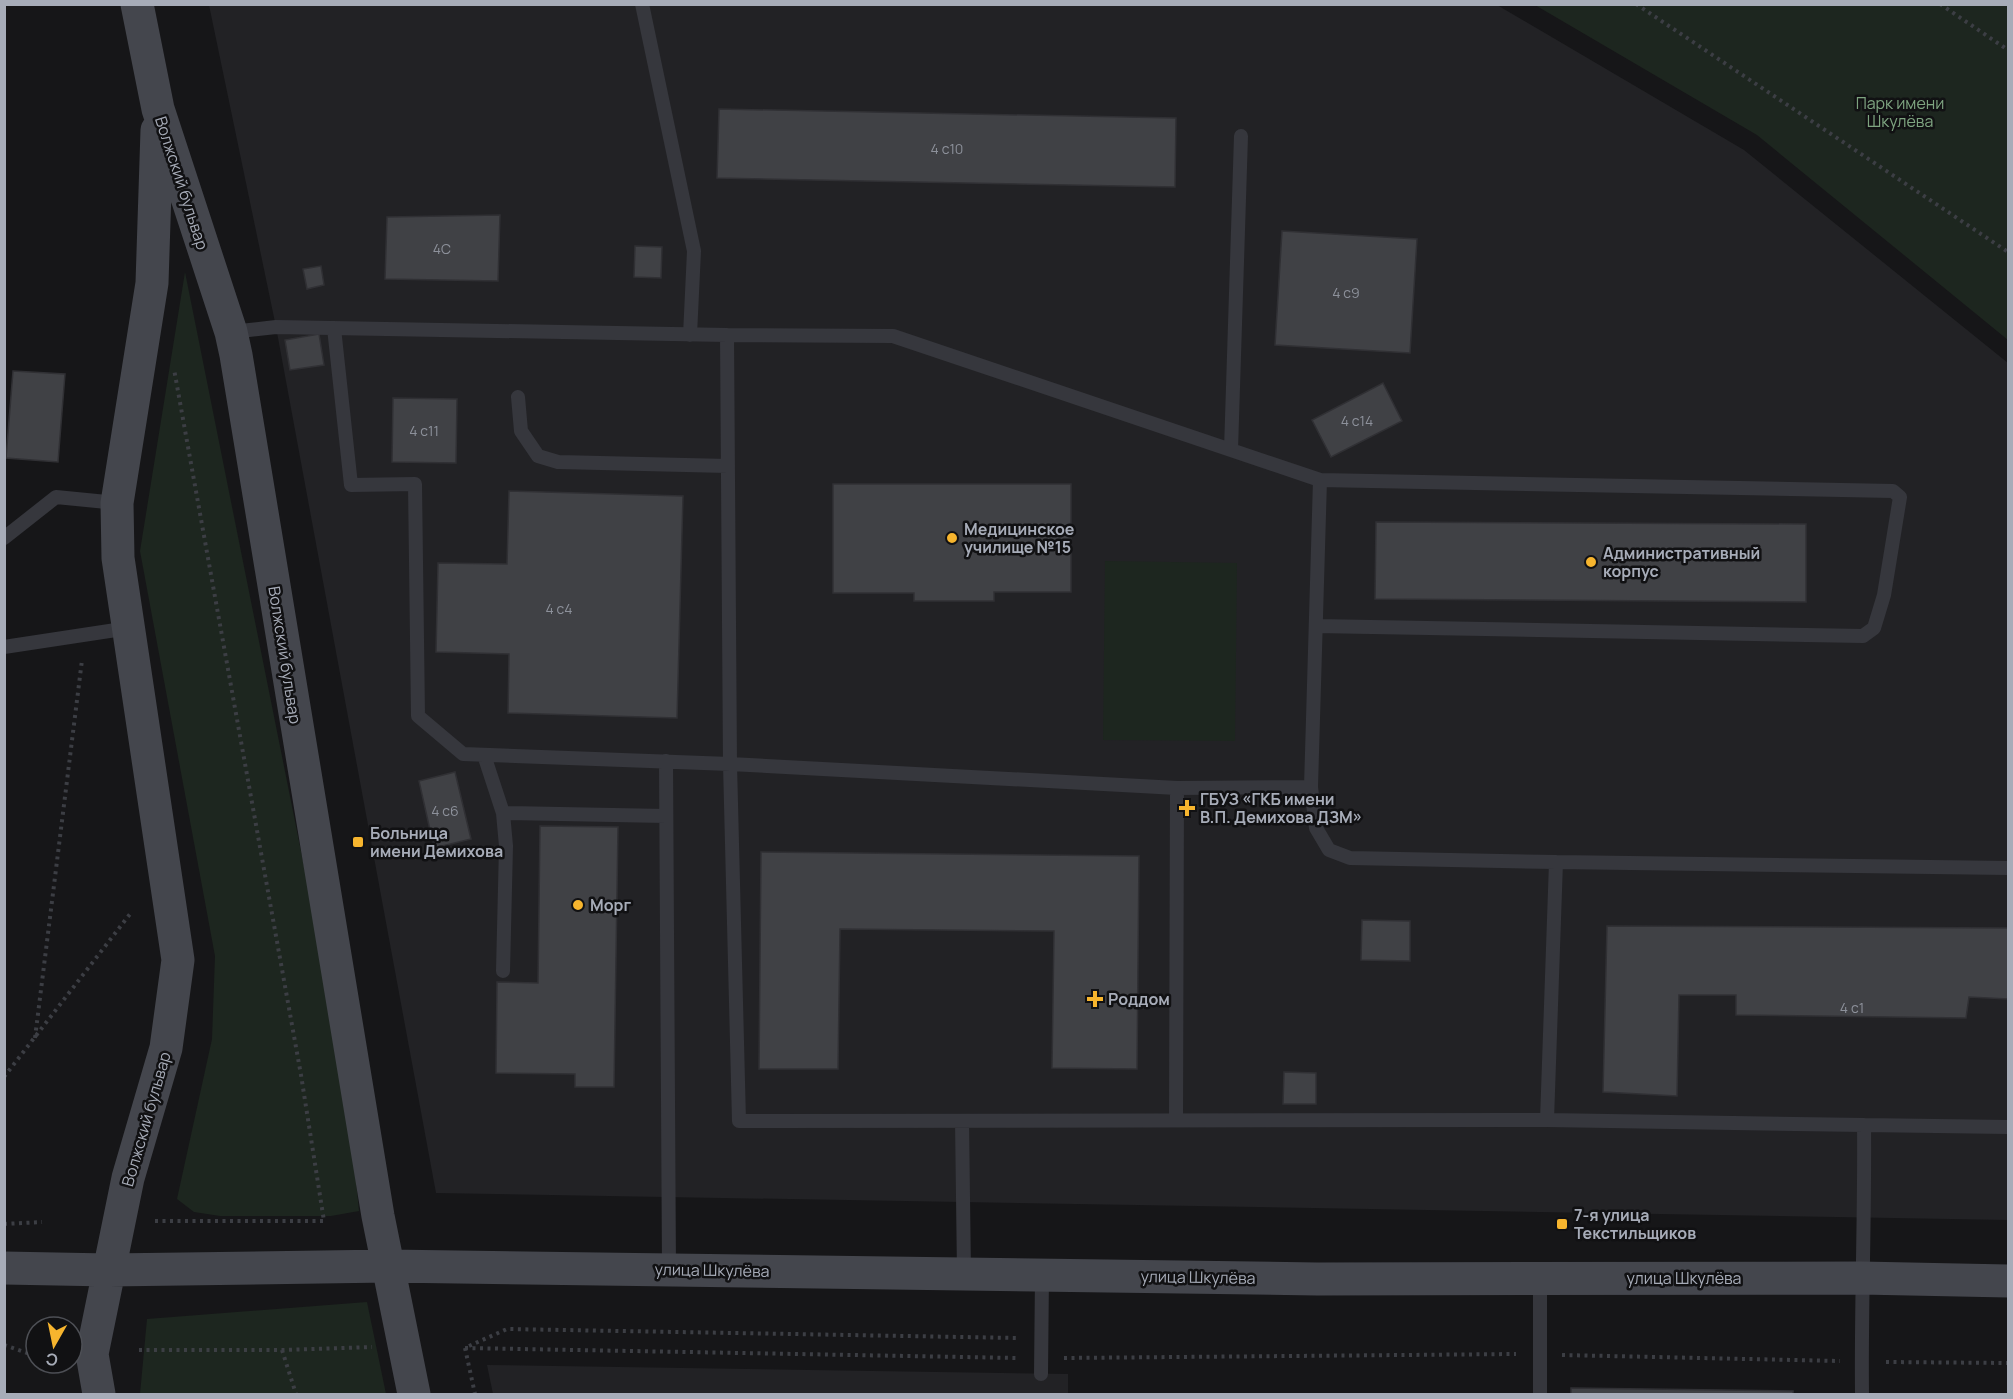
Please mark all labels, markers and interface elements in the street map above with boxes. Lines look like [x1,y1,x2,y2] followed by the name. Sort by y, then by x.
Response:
[1856,92,1944,132] park label: Парк имени Шкулёва
[150,113,214,253] street label: Волжский бульвар
[931,139,963,158] house number: 4 с10
[433,239,451,258] house number: 4С
[1332,283,1360,302] house number: 4 с9
[1341,411,1373,430] house number: 4 с14
[409,421,439,440] house number: 4 с11
[964,518,1075,558] place label: Медицинское училище №15
[945,531,959,545] marker: Медицинское училище №15
[1603,542,1760,582] place label: Административный корпус
[1584,555,1598,569] marker: Административный корпус
[263,585,307,725] street label: Волжский бульвар
[545,599,573,618] house number: 4 с4
[1200,788,1362,828] place label: ГБУЗ «ГКБ имени В.П. Демихова ДЗМ»
[1178,799,1196,817] marker: ГБУЗ «ГКБ имени В.П. Демихова ДЗМ»
[431,801,459,820] house number: 4 с6
[370,822,503,862] place label: Больница имени Демихова
[351,835,365,849] marker: Больница имени Демихова
[590,894,631,916] place label: Морг
[571,898,585,912] marker: Морг
[1108,988,1170,1010] place label: Роддом
[1086,990,1104,1008] marker: Роддом
[1840,998,1864,1017] house number: 4 с1
[116,1049,176,1189] street label: Волжский бульвар
[1574,1204,1696,1244] place label: 7-я улица Текстильщиков
[1555,1217,1569,1231] marker: 7-я улица Текстильщиков
[654,1258,770,1282] street label: улица Шкулёва
[1140,1265,1256,1289] street label: улица Шкулёва
[1627,1267,1741,1289] street label: улица Шкулёва
[24,1315,84,1375] north arrow
[44,1348,59,1372] text: С

